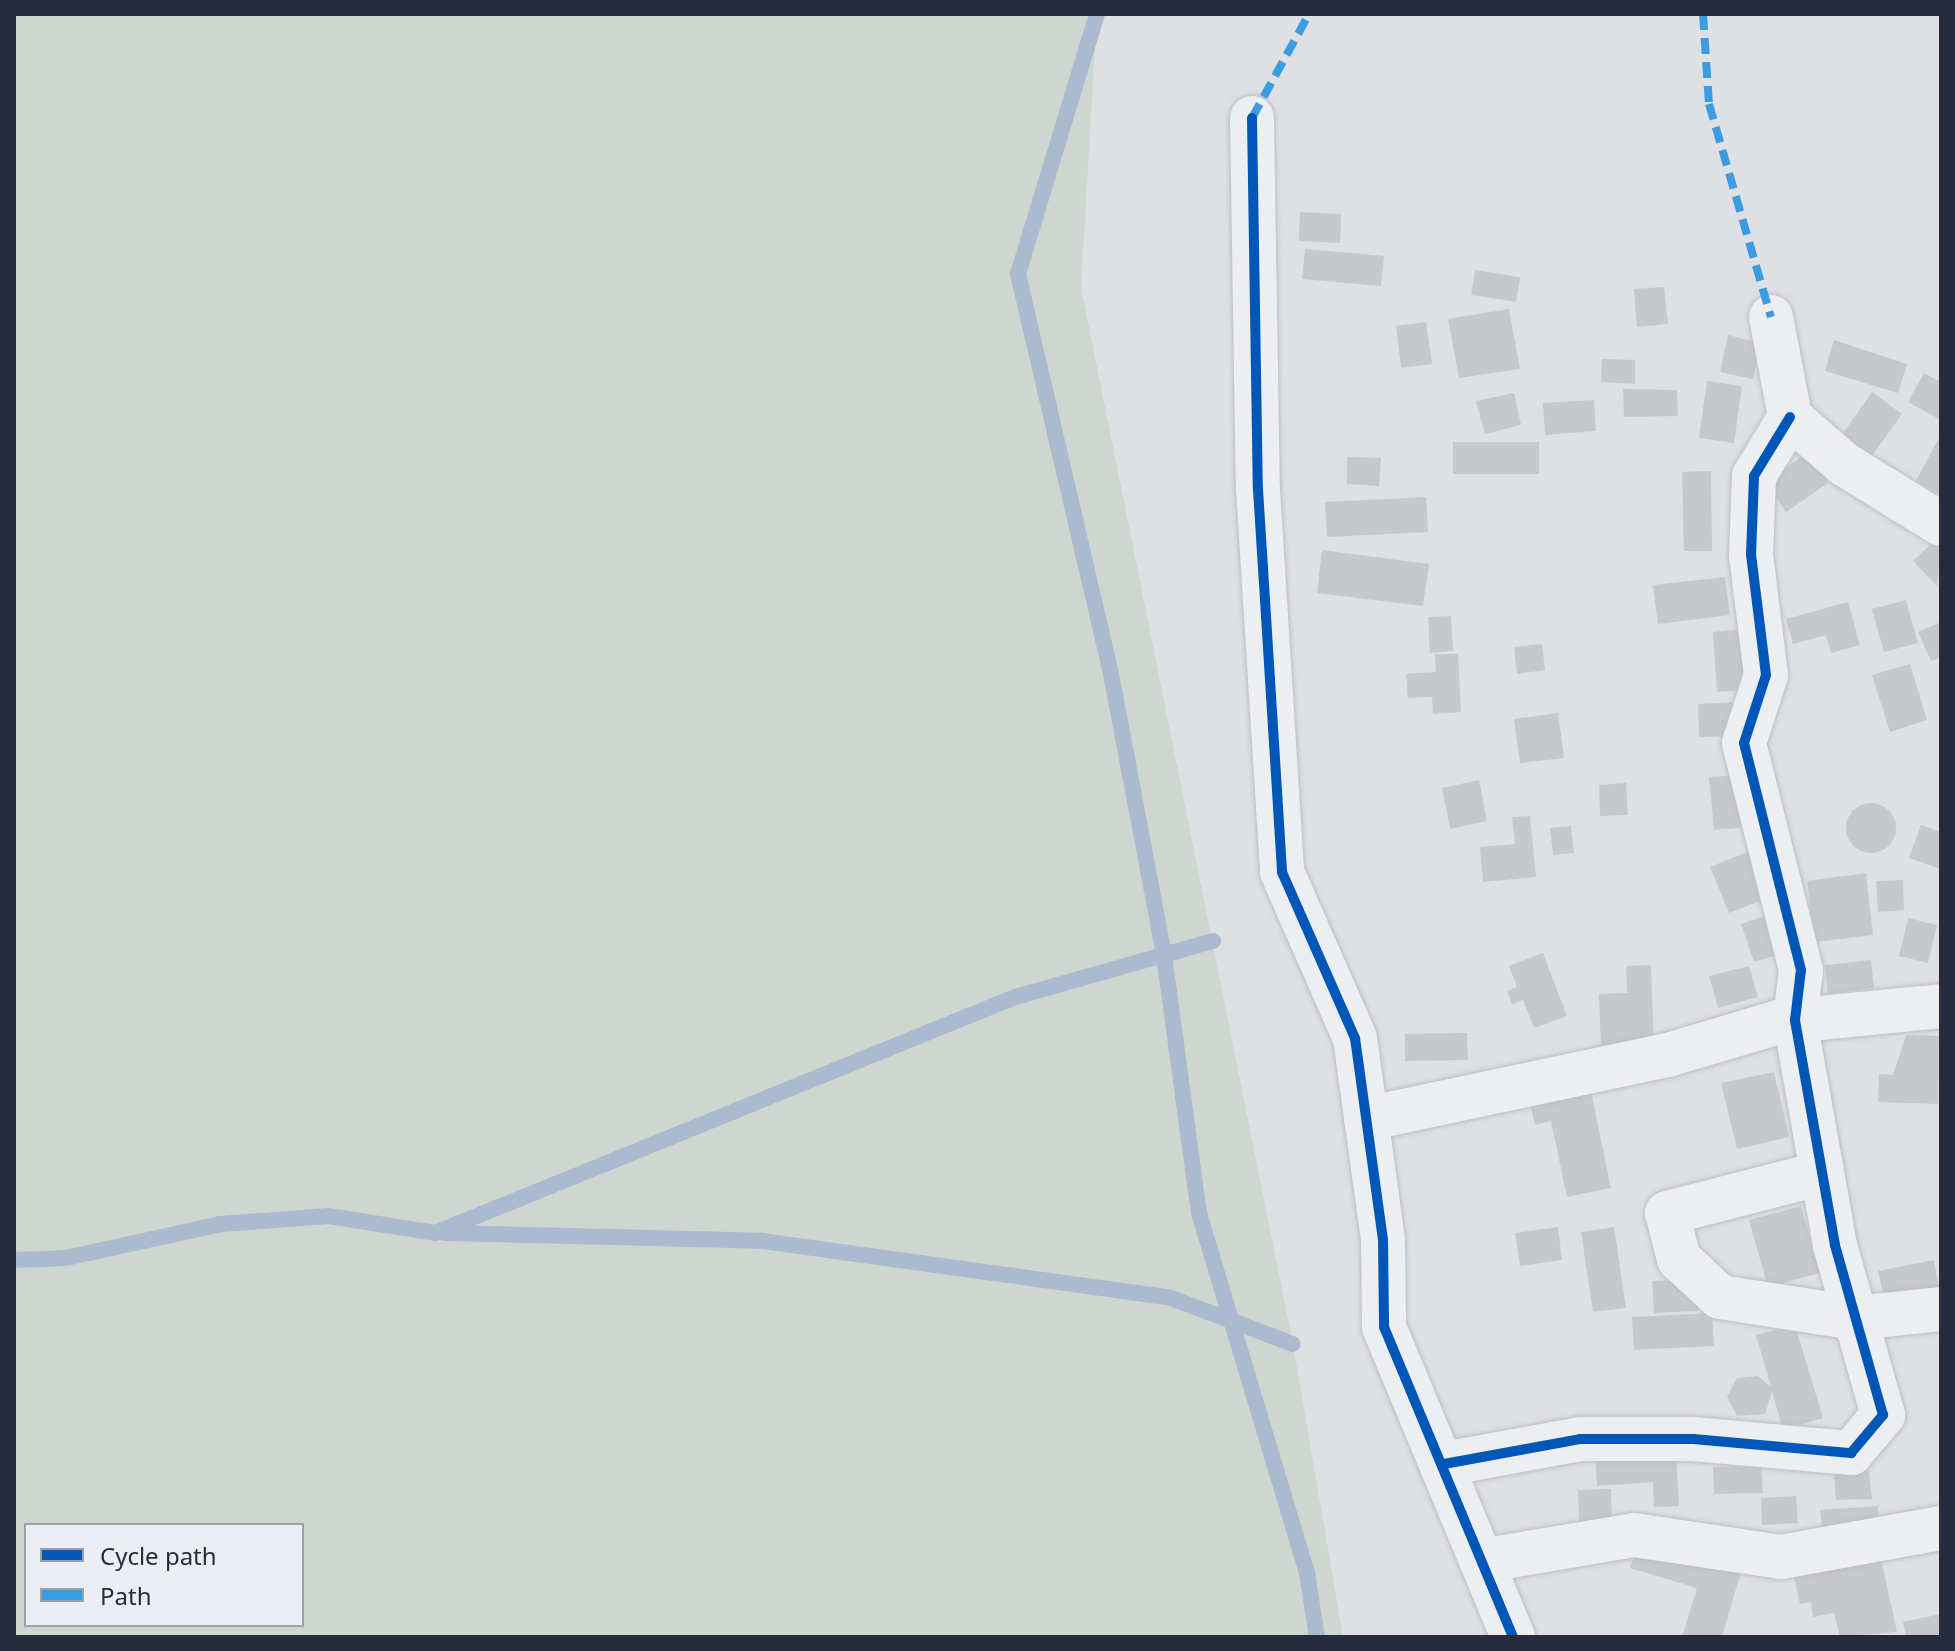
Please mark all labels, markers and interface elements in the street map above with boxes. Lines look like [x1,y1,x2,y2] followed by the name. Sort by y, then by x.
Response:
[24,1523,304,1627] legend
[100,1539,217,1572] text: Cycle path
[100,1579,151,1612] text: Path

